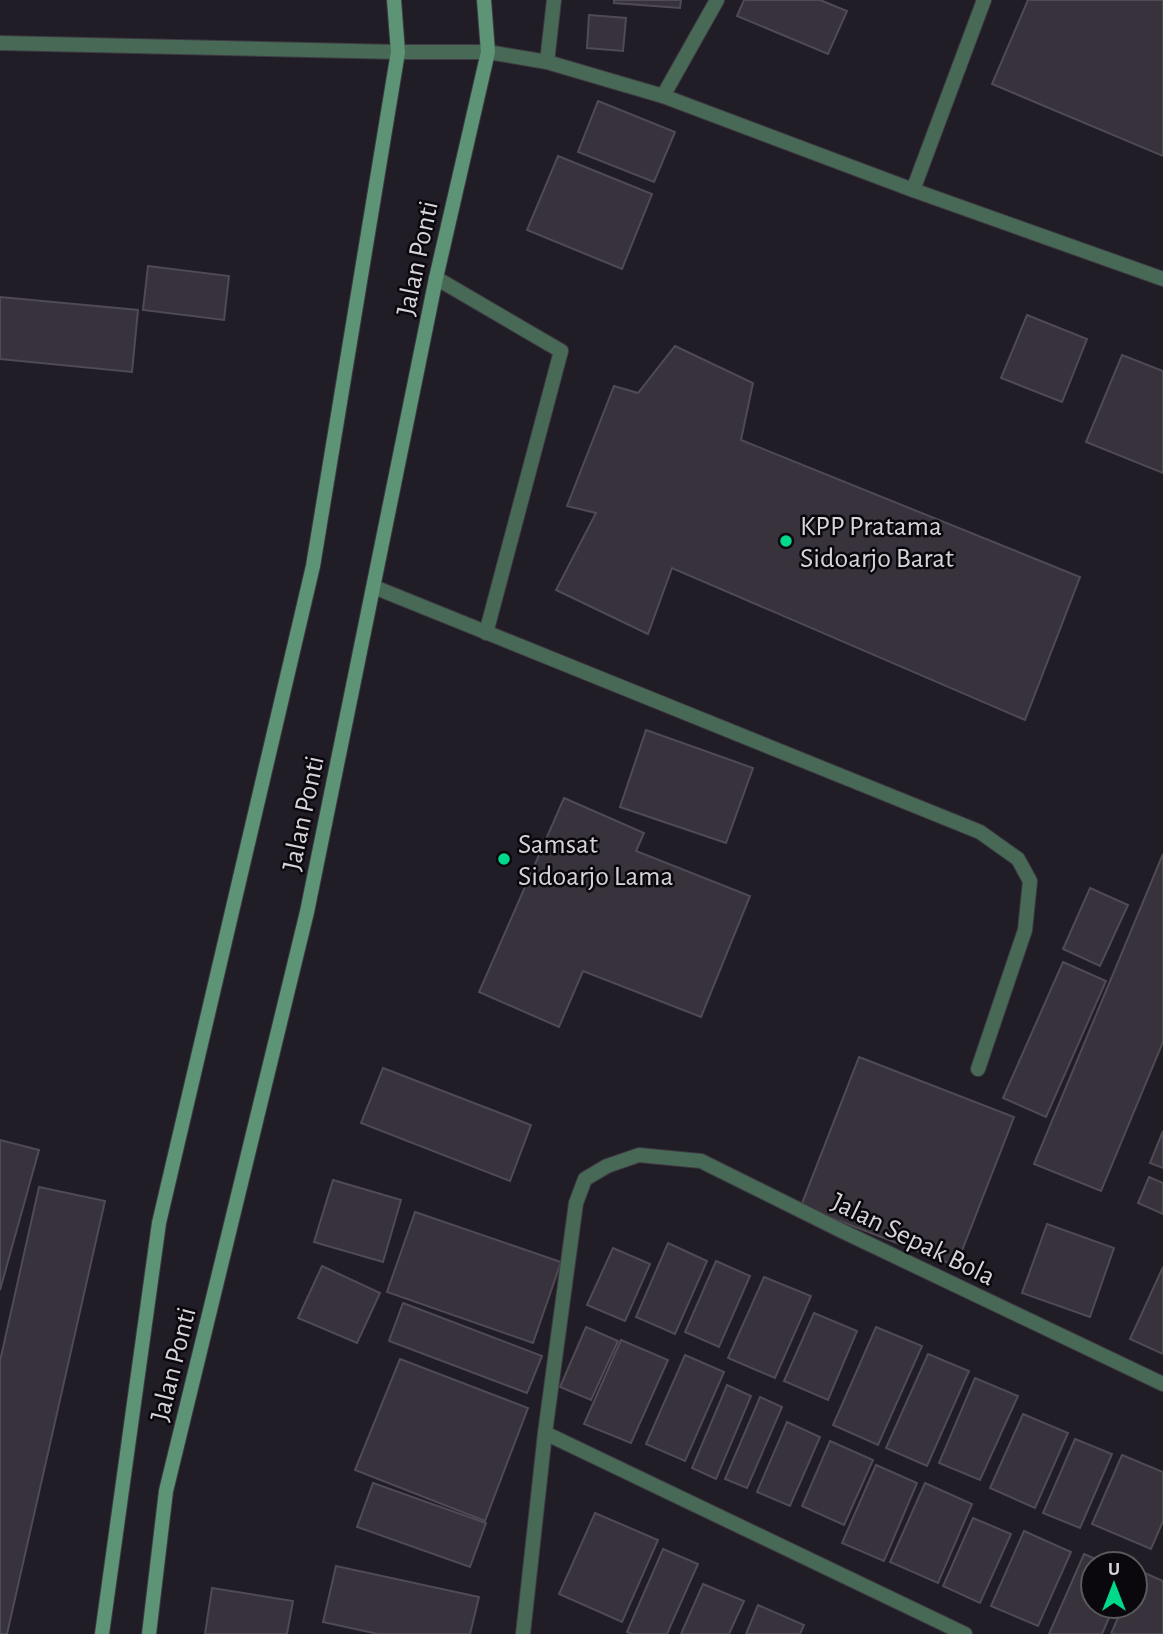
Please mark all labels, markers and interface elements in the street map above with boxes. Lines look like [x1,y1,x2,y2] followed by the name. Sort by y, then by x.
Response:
[392,198,444,318] street label: Jalan Ponti
[800,513,954,573] place label: KPP Pratama Sidoarjo Barat
[778,533,794,549] marker: KPP Pratama Sidoarjo Barat
[278,753,330,873] street label: Jalan Ponti
[518,831,673,891] place label: Samsat Sidoarjo Lama
[496,851,512,867] marker: Samsat Sidoarjo Lama
[827,1188,999,1291] street label: Jalan Sepak Bola
[146,1304,202,1424] street label: Jalan Ponti
[1079,1550,1149,1620] north arrow
[1108,1560,1120,1579] text: U

